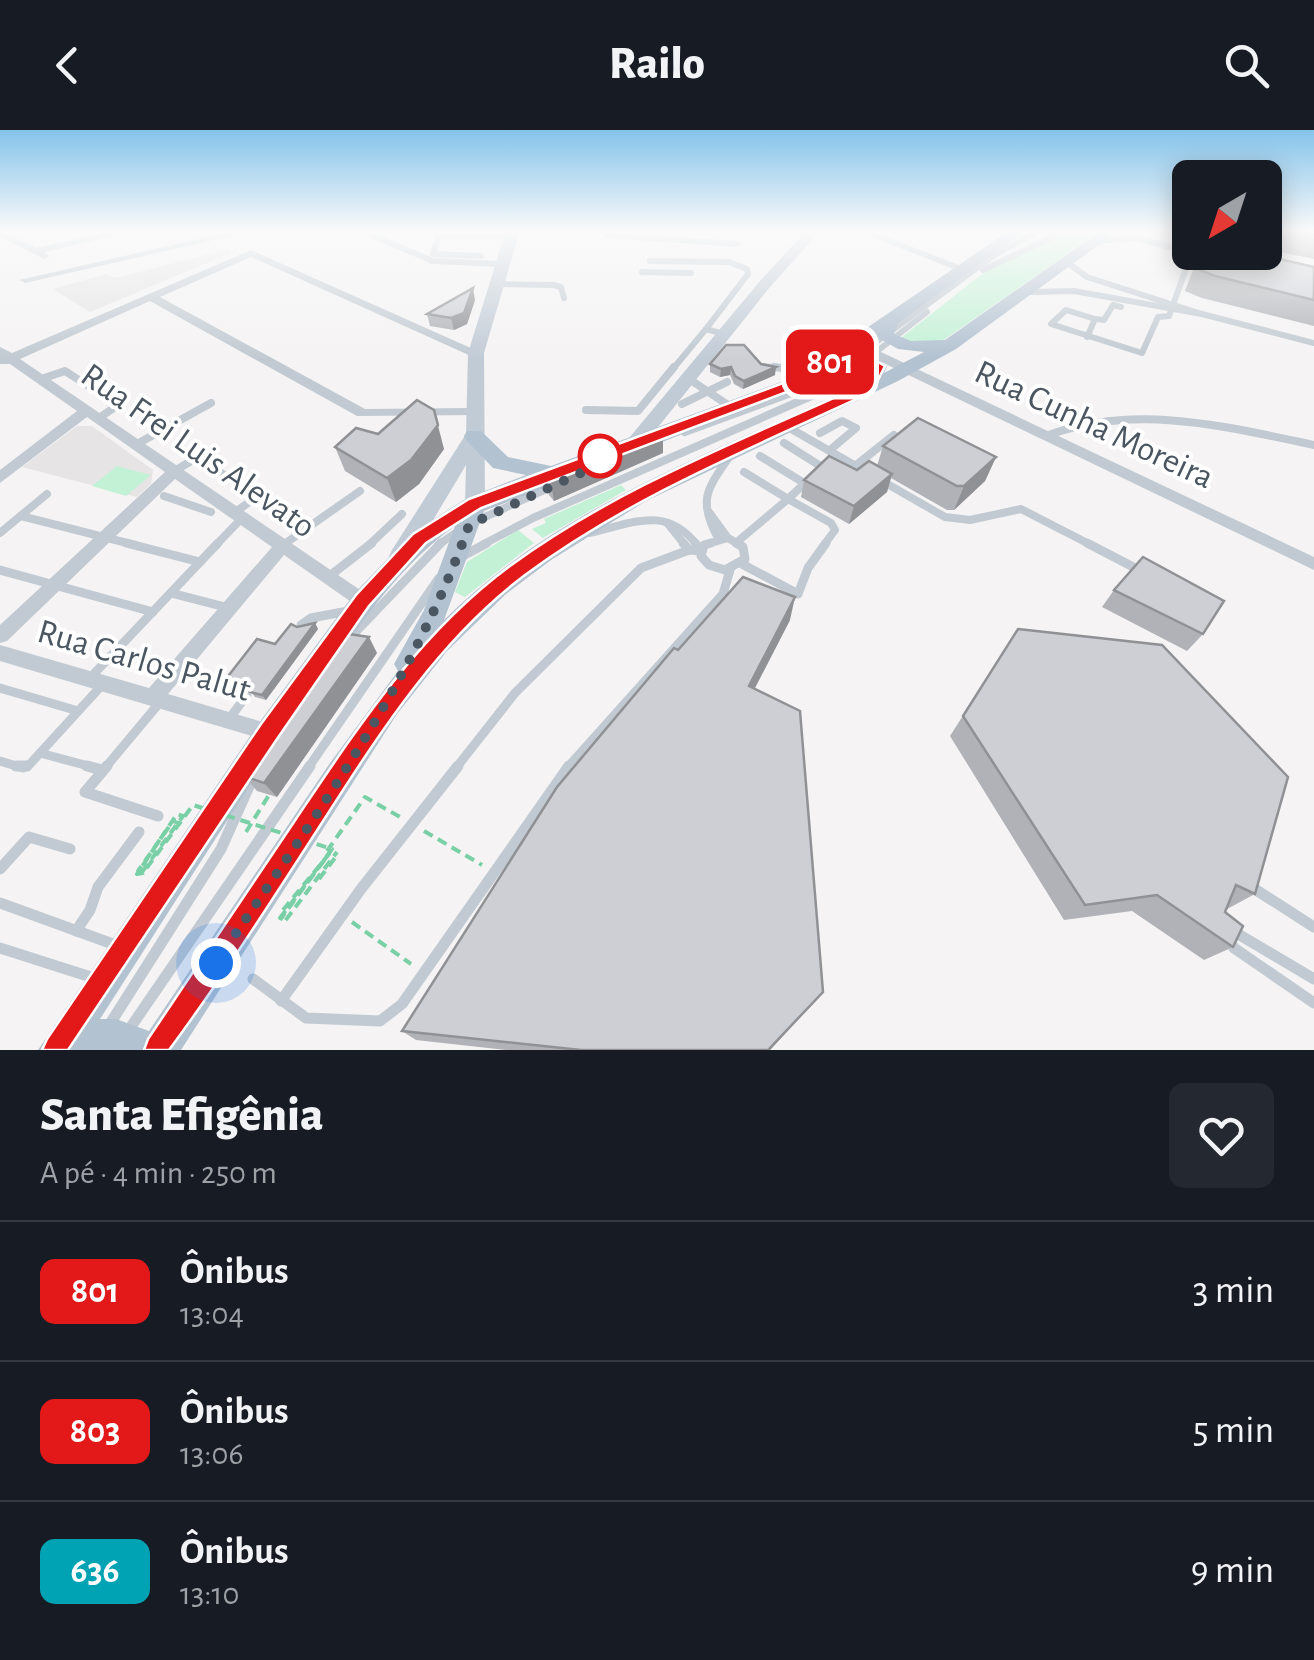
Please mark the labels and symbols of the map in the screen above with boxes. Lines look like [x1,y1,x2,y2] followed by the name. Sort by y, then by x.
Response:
[1172,160,1282,270] north arrow
[772,330,888,394] line badge: 801
[969,354,1219,496] street label: Rua Cunha Moreira
[75,357,321,545] street label: Rua Frei Luis Alevato
[579,435,621,477] unlabelled marker
[34,614,254,708] street label: Rua Carlos Palut
[191,938,241,988] your location

